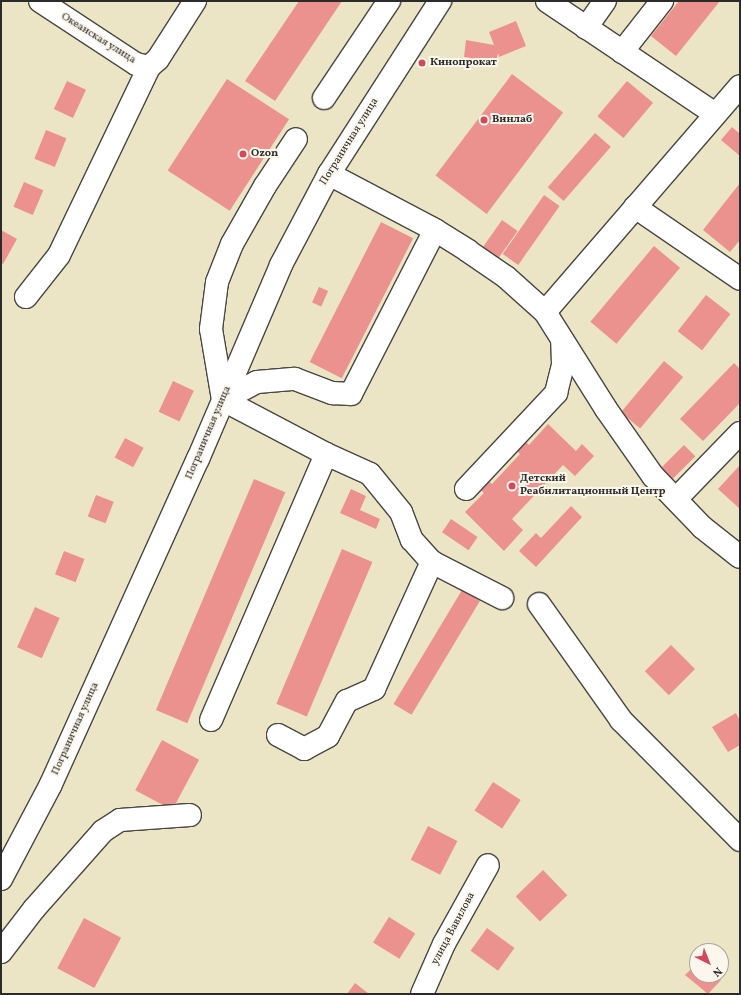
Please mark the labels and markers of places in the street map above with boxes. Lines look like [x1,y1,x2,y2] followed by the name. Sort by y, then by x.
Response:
[430,56,497,70] place label: Кинопрокат
[417,58,427,68] marker: Кинопрокат
[492,113,532,127] place label: Винлаб
[479,115,489,125] marker: Винлаб
[251,147,278,161] place label: Ozon
[238,149,248,159] marker: Ozon
[520,473,666,499] place label: Детский Реабилитационный Центр
[507,481,517,491] marker: Детский Реабилитационный Центр

